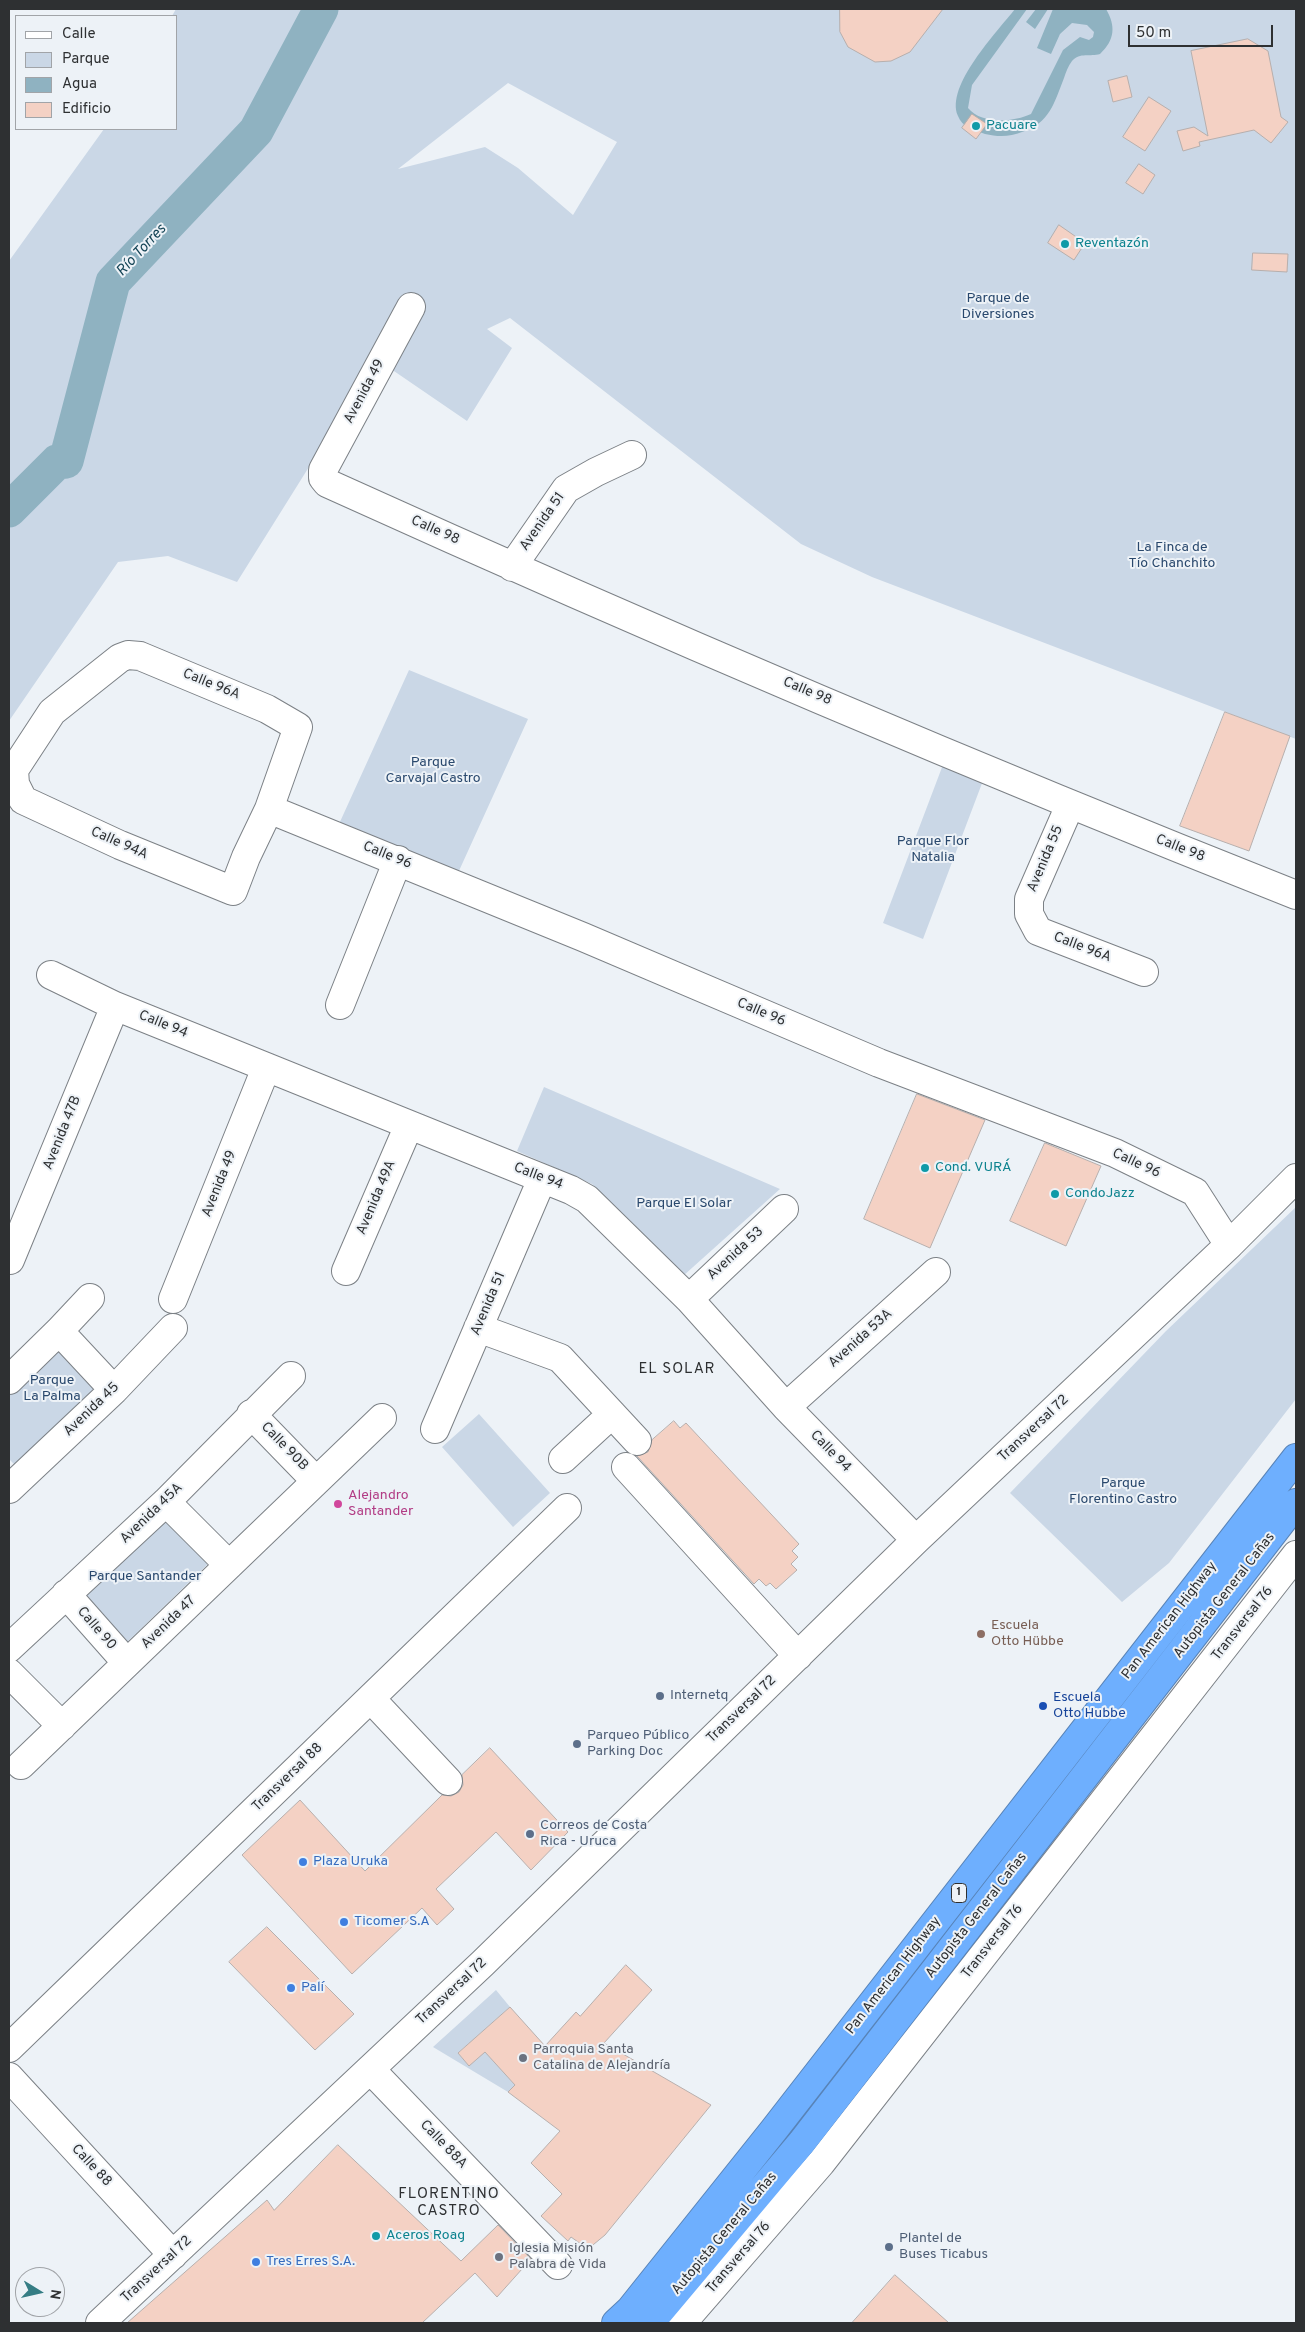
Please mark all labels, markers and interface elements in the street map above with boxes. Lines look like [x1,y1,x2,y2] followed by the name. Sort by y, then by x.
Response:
[15,15,178,130] legend
[1130,15,1275,47] scale bar
[1136,24,1171,43] text: 50 m
[62,25,96,44] text: Calle
[62,50,110,69] text: Parque
[62,75,97,94] text: Agua
[62,100,111,119] text: Edificio
[986,118,1037,134] place label: Pacuare
[970,120,982,132] marker: Pacuare
[113,221,171,281] water label: Río Torres
[1075,236,1149,252] place label: Reventazón
[1059,238,1071,250] marker: Reventazón
[961,291,1035,324] park label: Parque de Diversiones
[341,357,389,427] street label: Avenida 49
[517,490,569,554] street label: Avenida 51
[408,513,462,549] street label: Calle 98
[1129,540,1215,572] park label: La Finca de Tío Chanchito
[180,666,242,704] street label: Calle 96A
[780,674,834,710] street label: Calle 98
[385,755,481,788] park label: Parque Carvajal Castro
[1024,823,1068,895] street label: Avenida 55
[88,824,150,864] street label: Calle 94A
[1153,832,1207,866] street label: Calle 98
[897,834,969,866] park label: Parque Flor Natalia
[360,839,414,873] street label: Calle 96
[1051,929,1113,967] street label: Calle 96A
[734,995,788,1031] street label: Calle 96
[136,1008,190,1042] street label: Calle 94
[41,1093,85,1173] street label: Avenida 47B
[1109,1146,1163,1182] street label: Calle 96
[199,1148,241,1220] street label: Avenida 49
[354,1158,400,1238] street label: Avenida 49A
[511,1160,565,1194] street label: Calle 94
[935,1160,1012,1176] place label: Cond. VURÁ
[919,1162,931,1174] marker: Cond. VURÁ
[1065,1186,1135,1202] place label: CondoJazz
[1049,1188,1061,1200] marker: CondoJazz
[636,1196,732,1212] park label: Parque El Solar
[704,1224,768,1284] street label: Avenida 53
[468,1270,510,1338] street label: Avenida 51
[826,1306,896,1372] street label: Avenida 53A
[637,1361,717,1379] district label: EL SOLAR
[23,1373,81,1405] park label: Parque La Palma
[61,1379,123,1441] street label: Avenida 45
[995,1392,1073,1466] street label: Transversal 72
[257,1419,311,1475] street label: Calle 90B
[806,1428,854,1476] street label: Calle 94
[1069,1476,1177,1508] park label: Parque Florentino Castro
[117,1480,187,1548] street label: Avenida 45A
[348,1488,413,1520] place label: Alejandro Santander
[332,1498,344,1510] marker: Alejandro Santander
[1171,1530,1279,1662] street label: Autopista General Cañas
[1119,1559,1221,1683] street label: Pan American Highway
[88,1569,202,1585] park label: Parque Santander
[1209,1584,1277,1664] street label: Transversal 76
[138,1593,200,1653] street label: Avenida 47
[73,1604,119,1654] street label: Calle 90
[991,1618,1064,1650] place label: Escuela Otto Hübbe
[975,1628,987,1640] marker: Escuela Otto Hübbe
[704,1673,780,1747] street label: Transversal 72
[670,1688,728,1704] place label: Internetq
[654,1690,666,1702] marker: Internetq
[1053,1690,1126,1722] place label: Escuela Otto Hubbe
[1037,1700,1049,1712] marker: Escuela Otto Hubbe
[587,1728,689,1760] place label: Parqueo Público Parking Doc
[571,1738,583,1750] marker: Parqueo Público Parking Doc
[249,1740,327,1816] street label: Transversal 88
[540,1818,647,1850] place label: Correos de Costa Rica - Uruca
[524,1828,536,1840] marker: Correos de Costa Rica - Uruca
[923,1850,1031,1982] street label: Autopista General Cañas
[313,1854,388,1870] place label: Plaza Uruka
[297,1856,309,1868] marker: Plaza Uruka
[952,1884,966,1902] road number: 1
[959,1902,1027,1982] street label: Transversal 76
[354,1914,430,1930] place label: Ticomer S.A
[843,1914,945,2038] street label: Pan American Highway
[338,1916,350,1928] marker: Ticomer S.A
[413,1955,491,2029] street label: Transversal 72
[301,1980,324,1996] place label: Palí
[285,1982,297,1994] marker: Palí
[533,2042,670,2074] place label: Parroquia Santa Catalina de Alejandría
[517,2052,529,2064] marker: Parroquia Santa Catalina de Alejandría
[416,2117,470,2173] street label: Calle 88A
[67,2141,115,2191] street label: Calle 88
[669,2169,781,2299] street label: Autopista General Cañas
[397,2186,501,2221] district label: FLORENTINO CASTRO
[703,2219,775,2297] street label: Transversal 76
[386,2228,465,2244] place label: Aceros Roag
[370,2230,382,2242] marker: Aceros Roag
[899,2231,988,2264] place label: Plantel de Buses Ticabus
[118,2233,196,2307] street label: Transversal 72
[509,2241,606,2274] place label: Iglesia Misión Palabra de Vida
[883,2241,895,2253] marker: Plantel de Buses Ticabus
[493,2251,505,2263] marker: Iglesia Misión Palabra de Vida
[266,2254,355,2270] place label: Tres Erres S.A.
[250,2256,262,2268] marker: Tres Erres S.A.
[15,2267,65,2317] north arrow
[45,2288,64,2301] text: N

